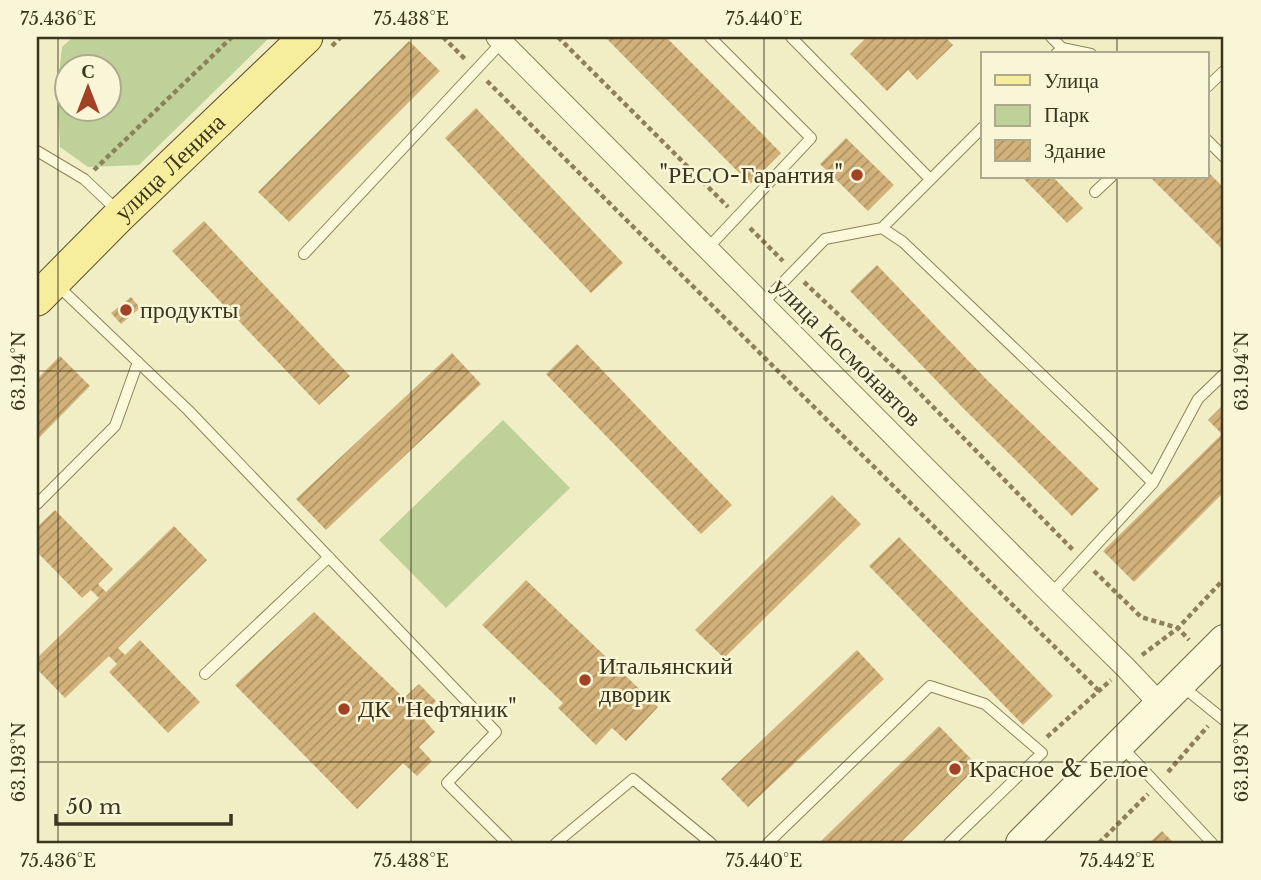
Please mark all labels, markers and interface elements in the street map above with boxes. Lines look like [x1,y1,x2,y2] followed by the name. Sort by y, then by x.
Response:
[20,8,96,30] text: 75.436°E
[373,8,449,30] text: 75.438°E
[726,8,802,30] text: 75.440°E
[52,52,122,122] north arrow
[981,52,1208,178] legend
[81,60,95,83] text: С
[1044,68,1099,94] text: Улица
[1044,102,1090,128] text: Парк
[108,107,231,227] street label: улица Ленина
[1044,138,1106,164] text: Здание
[659,160,843,189] place label: "РЕСО-Гарантия"
[849,167,865,183] marker: "РЕСО-Гарантия"
[767,271,928,432] street label: улица Космонавтов
[140,295,238,324] place label: продукты
[118,302,134,318] marker: продукты
[8,331,30,411] text: 63.194°N
[1231,331,1253,411] text: 63.194°N
[599,651,733,708] place label: Итальянский дворик
[577,672,593,688] marker: Итальянский дворик
[358,694,517,723] place label: ДК "Нефтяник"
[336,701,352,717] marker: ДК "Нефтяник"
[8,722,30,802] text: 63.193°N
[1231,722,1253,802] text: 63.193°N
[969,754,1148,783] place label: Красное & Белое
[947,761,963,777] marker: Красное & Белое
[56,782,231,826] scale bar
[66,794,122,820] text: 50 m
[20,850,96,872] text: 75.436°E
[373,850,449,872] text: 75.438°E
[726,850,802,872] text: 75.440°E
[1079,850,1155,872] text: 75.442°E

